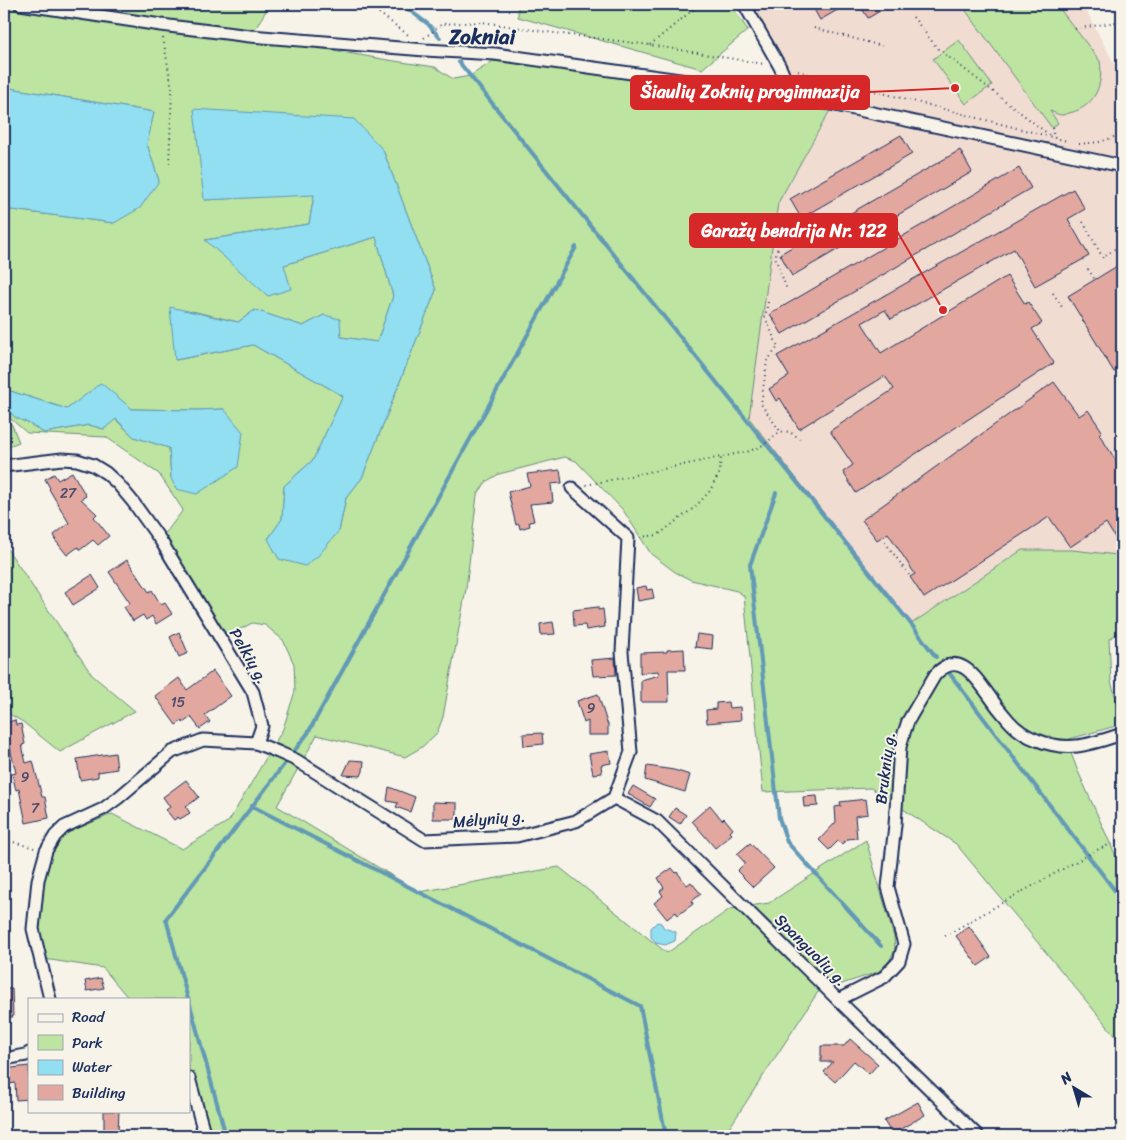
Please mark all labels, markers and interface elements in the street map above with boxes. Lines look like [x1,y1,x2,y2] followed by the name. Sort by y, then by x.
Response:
[448,18,517,56] district label: Zokniai
[631,76,869,109] callout: Šiaulių Zoknių progimnazija
[640,76,860,108] text: Šiaulių Zoknių progimnazija
[690,214,897,247] callout: Garažų bendrija Nr. 122
[700,215,887,247] text: Garažų bendrija Nr. 122
[60,481,77,506] house number: 27
[221,622,277,690] street label: Pelkių g.
[171,690,186,715] house number: 15
[587,696,596,721] house number: 9
[866,730,904,806] street label: Bruknių g.
[21,765,30,790] house number: 9
[31,796,40,821] house number: 7
[451,801,527,837] street label: Mėlynių g.
[767,906,855,994] street label: Spanguolių g.
[28,998,190,1112] legend
[72,1004,105,1030] text: Road
[72,1030,103,1056] text: Park
[72,1054,112,1080] text: Water
[1048,1062,1098,1112] north arrow
[1054,1065,1078,1092] text: N
[72,1080,126,1106] text: Building

